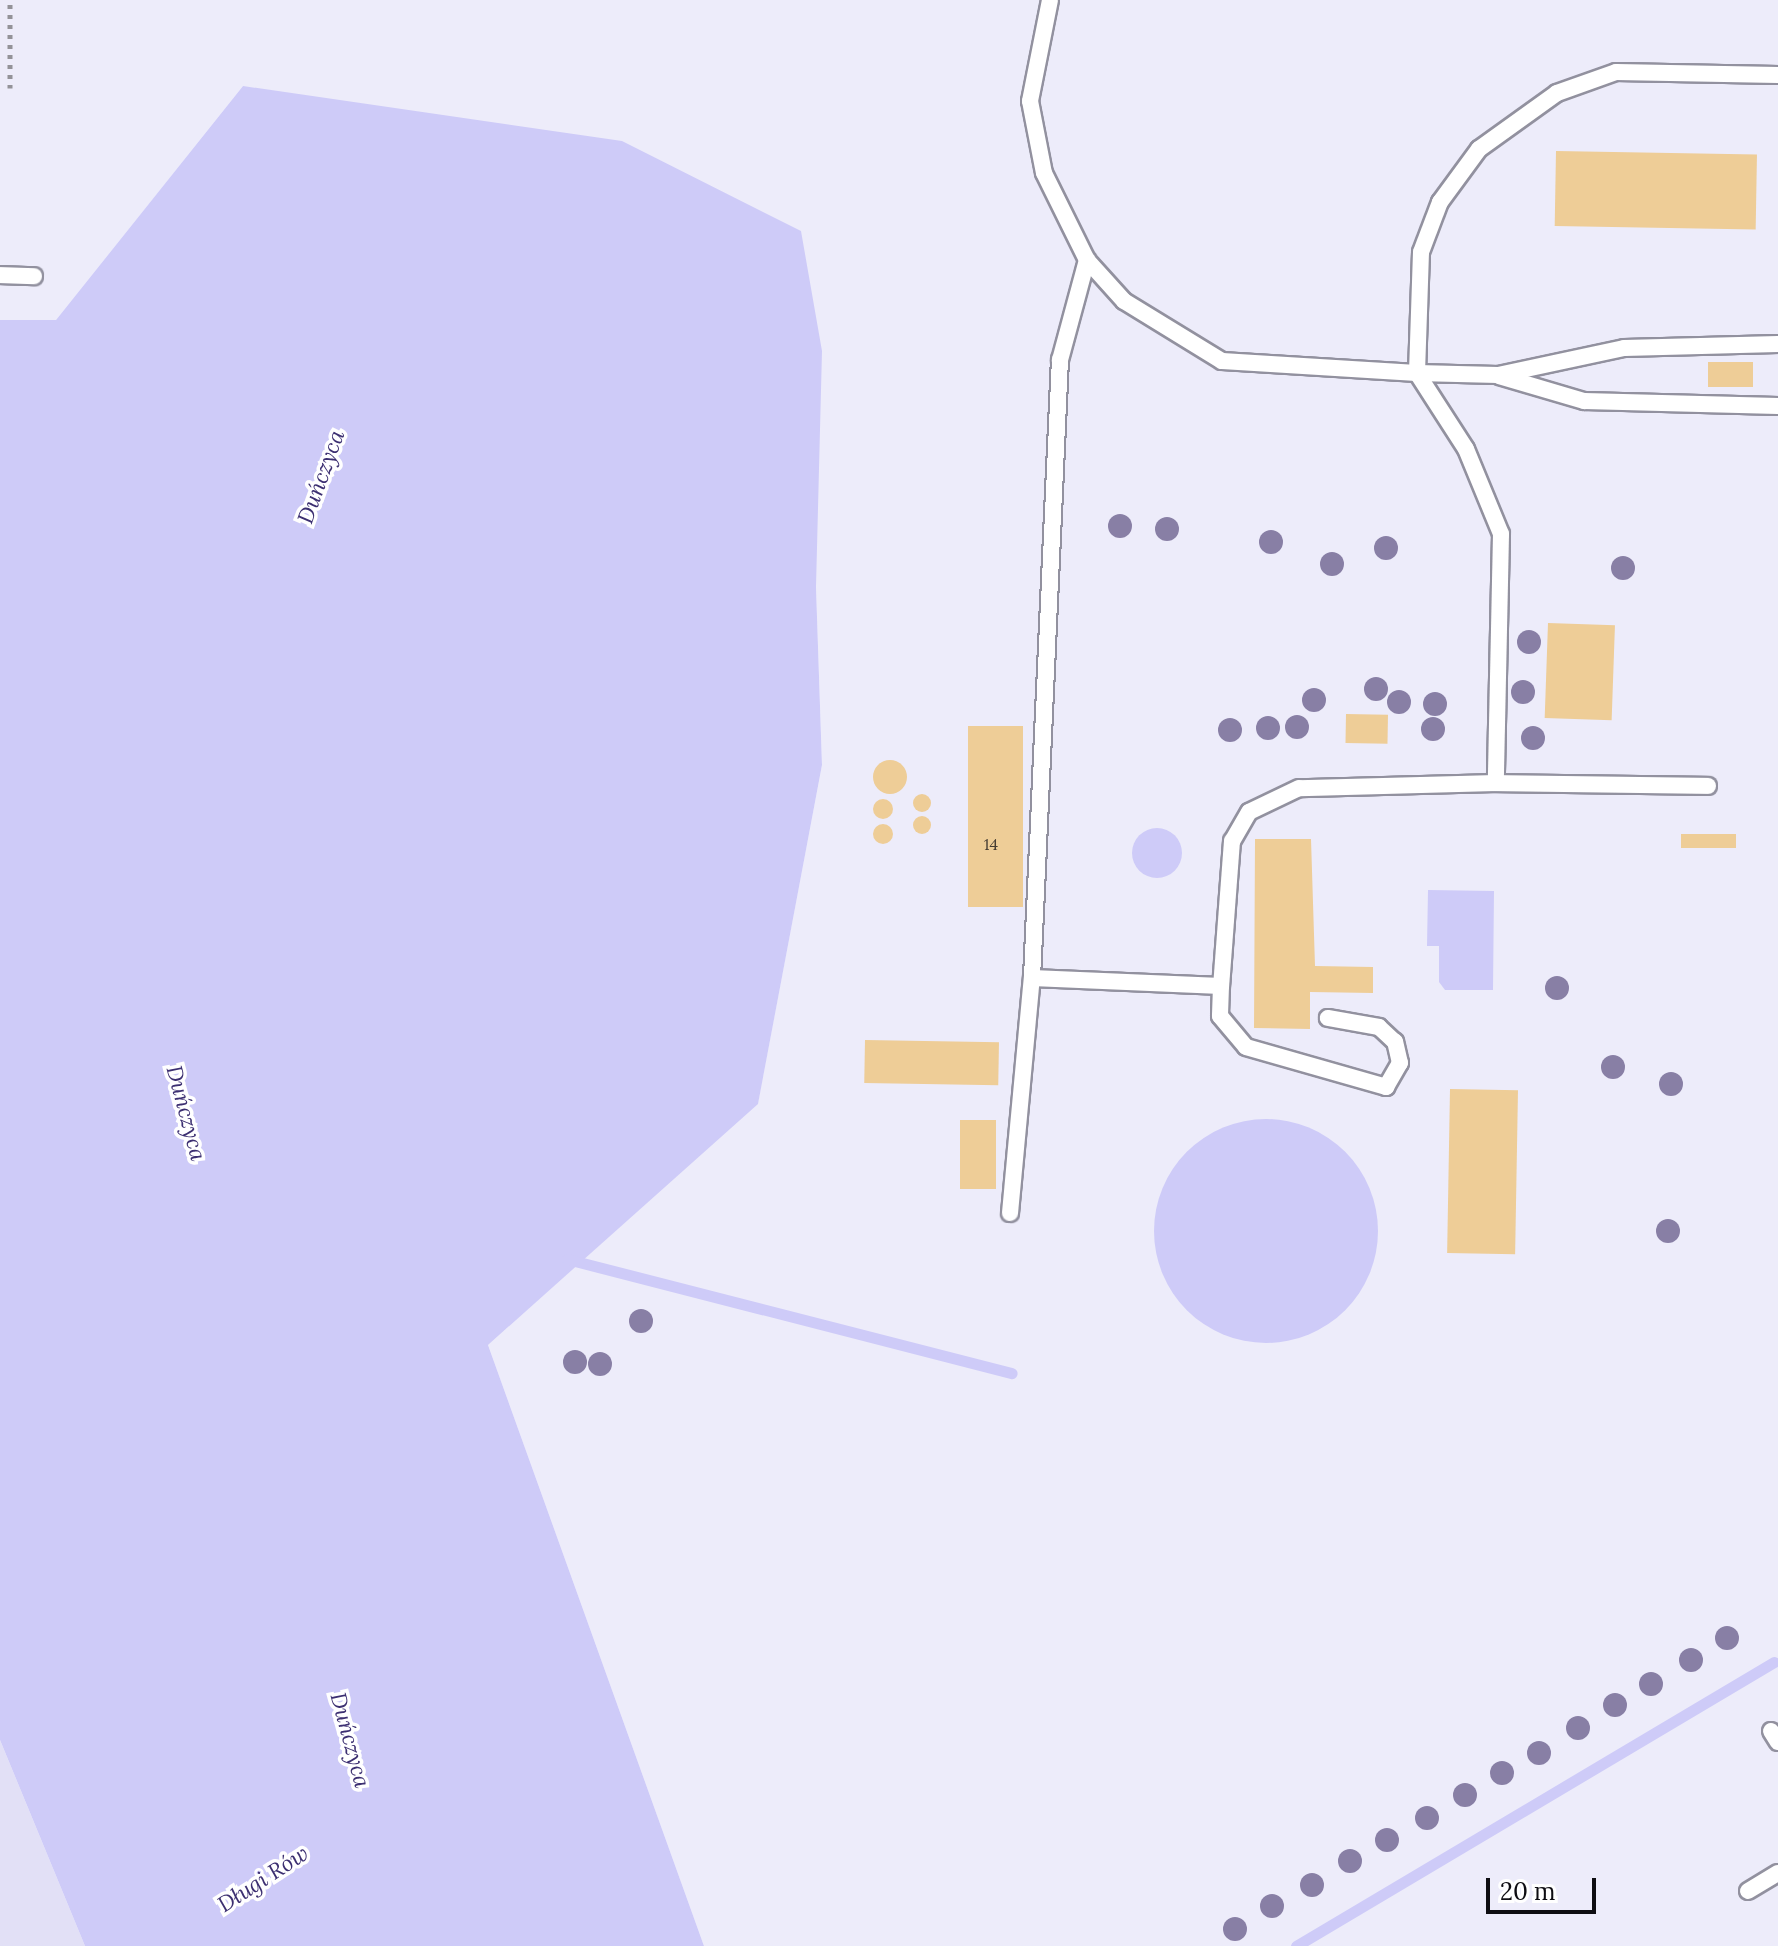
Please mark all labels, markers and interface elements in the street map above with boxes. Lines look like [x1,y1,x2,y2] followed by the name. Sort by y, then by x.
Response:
[292,427,350,527] water label: Duńczyca
[984,834,998,854] house number: 14
[161,1063,211,1163] water label: Duńczyca
[325,1690,375,1790] water label: Duńczyca
[213,1840,313,1918] water label: Długi Rów
[1490,1862,1600,1912] scale bar
[1500,1876,1556,1907] text: 20 m

